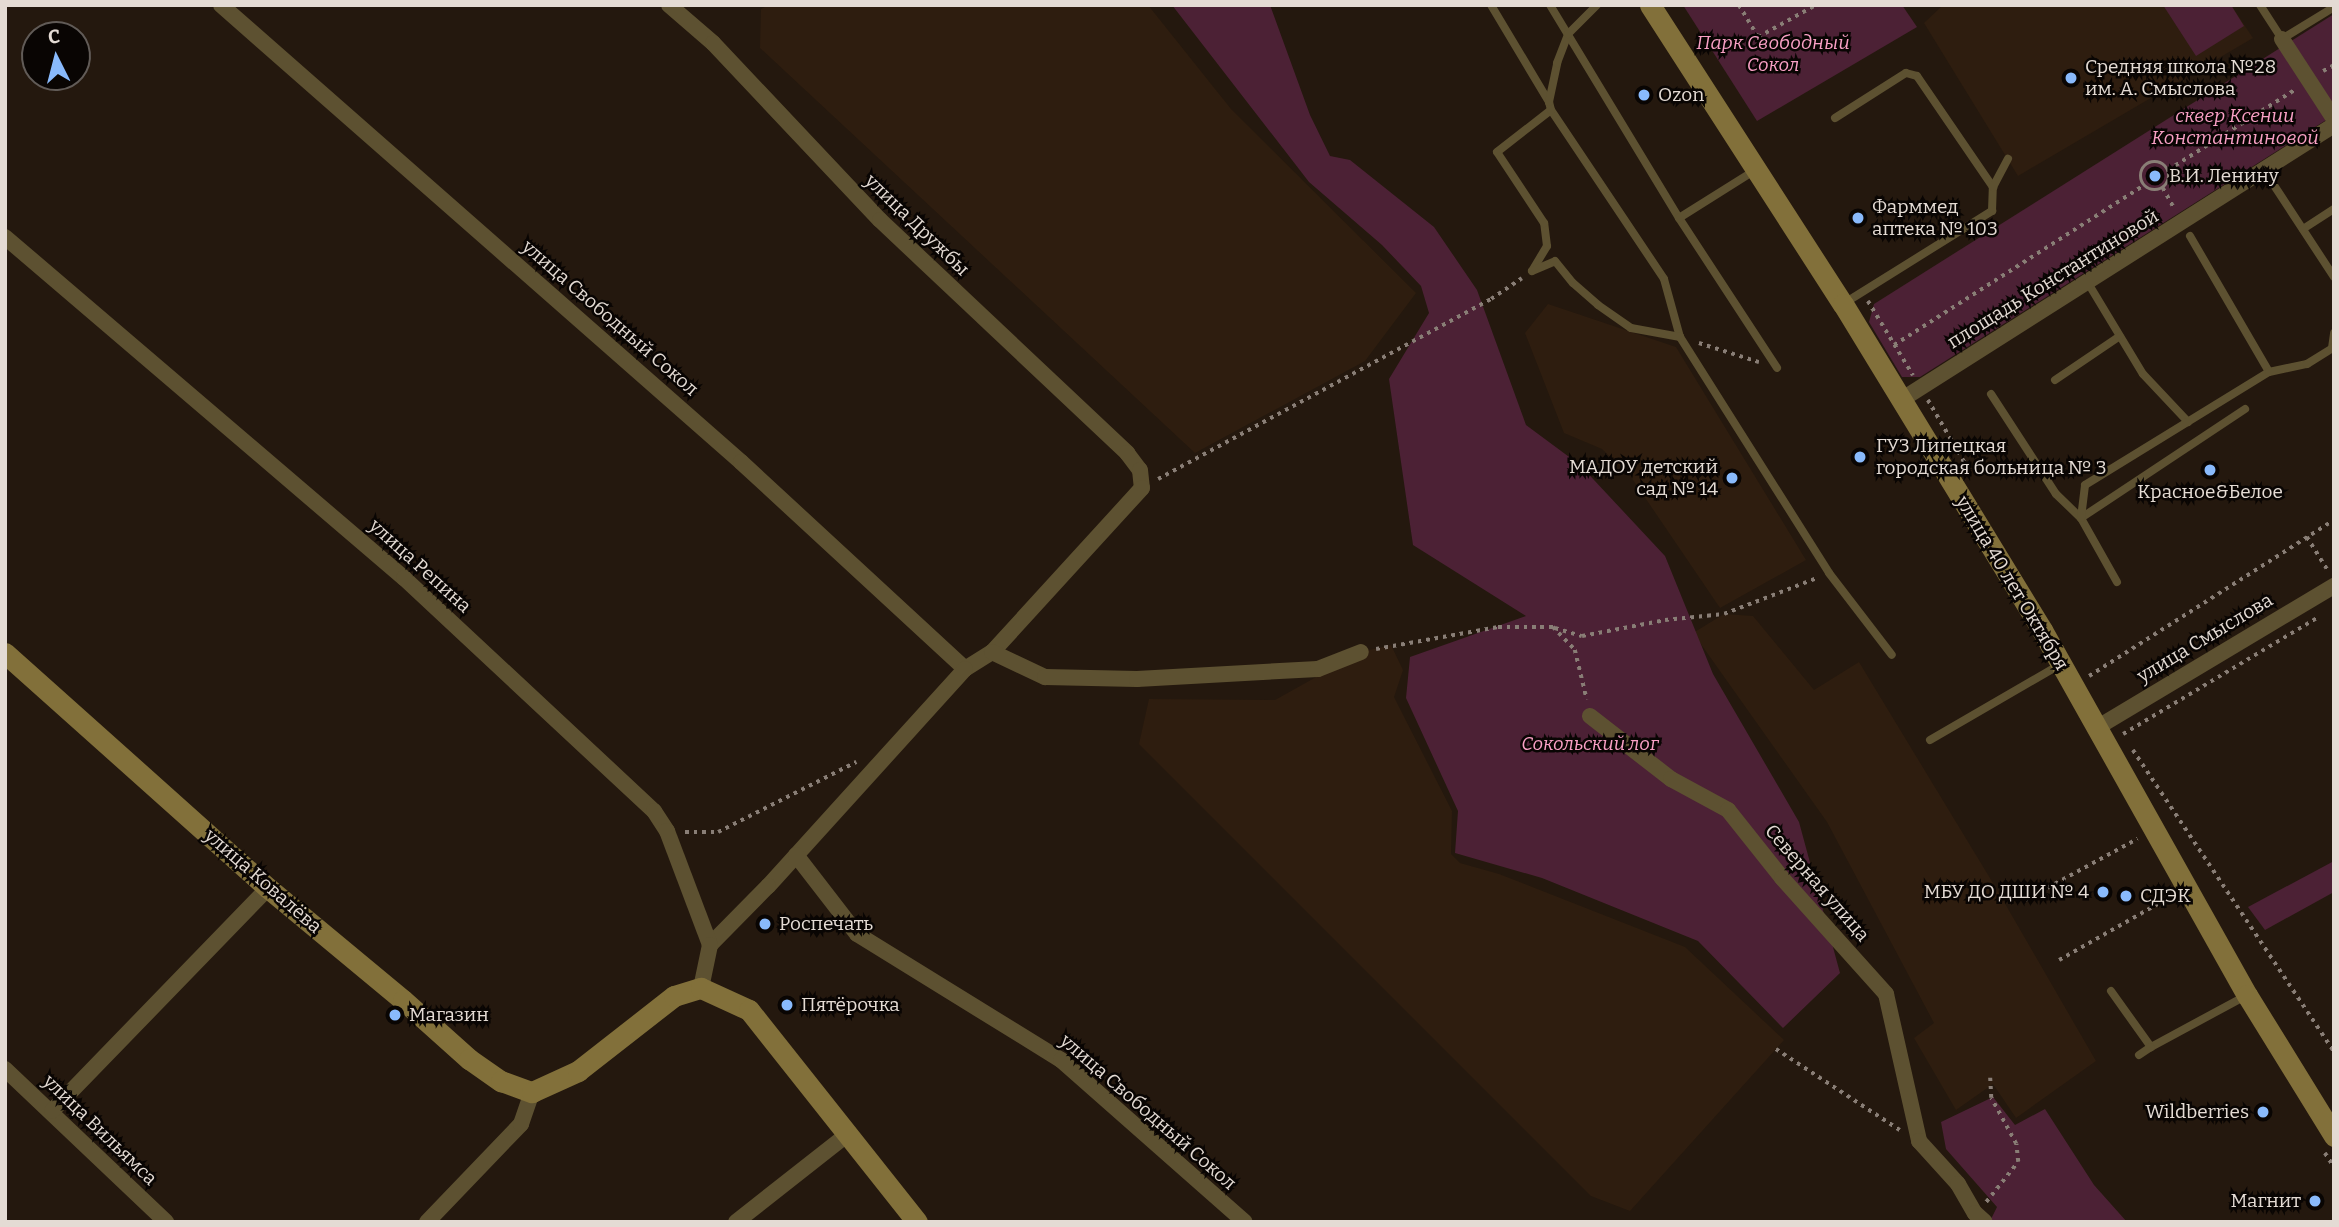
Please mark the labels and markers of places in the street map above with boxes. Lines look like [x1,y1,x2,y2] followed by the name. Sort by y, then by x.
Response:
[2085,56,2276,100] place label: Средняя школа №28 им. А. Смыслова
[2063,70,2079,86] marker: Средняя школа №28 им. А. Смыслова
[1658,84,1704,106] place label: Ozon
[1636,87,1652,103] marker: Ozon
[2169,165,2279,187] place label: В.И. Ленину
[2147,168,2163,184] marker: В.И. Ленину
[1872,196,1998,240] place label: Фарммед аптека № 103
[1850,210,1866,226] marker: Фарммед аптека № 103
[1876,435,2106,479] place label: ГУЗ Липецкая городская больница № 3
[1850,447,1870,467] marker: ГУЗ Липецкая городская больница № 3
[1569,456,1718,500] place label: МАДОУ детский сад № 14
[2202,462,2218,478] marker: Красное&Белое
[1724,470,1740,486] marker: МАДОУ детский сад № 14
[2137,481,2283,503] place label: Красное&Белое
[1924,881,2089,903] place label: МБУ ДО ДШИ № 4
[2095,884,2111,900] marker: МБУ ДО ДШИ № 4
[2140,885,2191,907] place label: СДЭК
[2118,888,2134,904] marker: СДЭК
[779,913,873,935] place label: Роспечать
[757,916,773,932] marker: Роспечать
[801,994,900,1016] place label: Пятёрочка
[779,997,795,1013] marker: Пятёрочка
[409,1004,489,1026] place label: Магазин
[387,1007,403,1023] marker: Магазин
[2145,1101,2249,1123] place label: Wildberries
[2255,1104,2271,1120] marker: Wildberries
[2230,1190,2301,1212] place label: Магнит
[2307,1193,2323,1209] marker: Магнит

